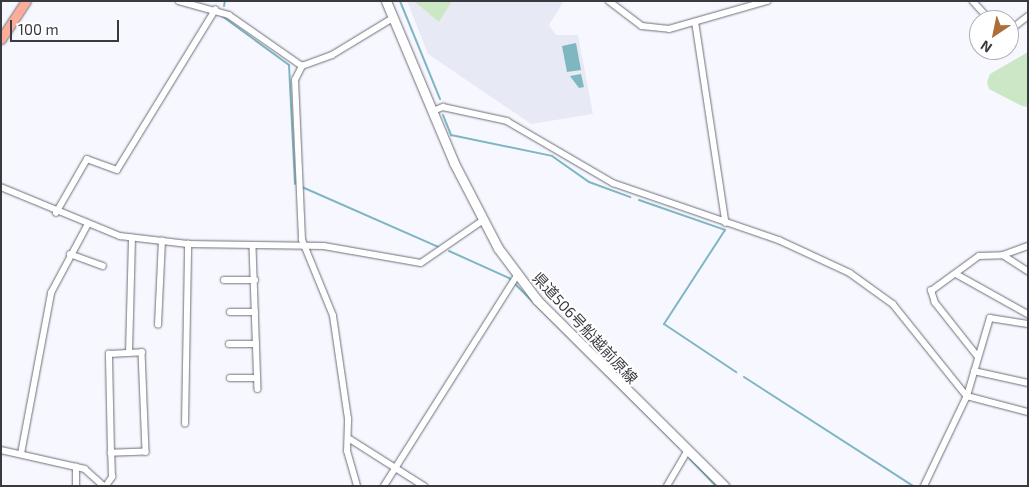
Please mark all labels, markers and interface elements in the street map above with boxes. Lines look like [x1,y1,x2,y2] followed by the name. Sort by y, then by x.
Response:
[12,10,121,42] scale bar
[969,10,1019,60] north arrow
[18,20,59,38] text: 100 m
[977,37,995,57] text: N
[529,269,641,387] street label: 県道506号船越前原線

